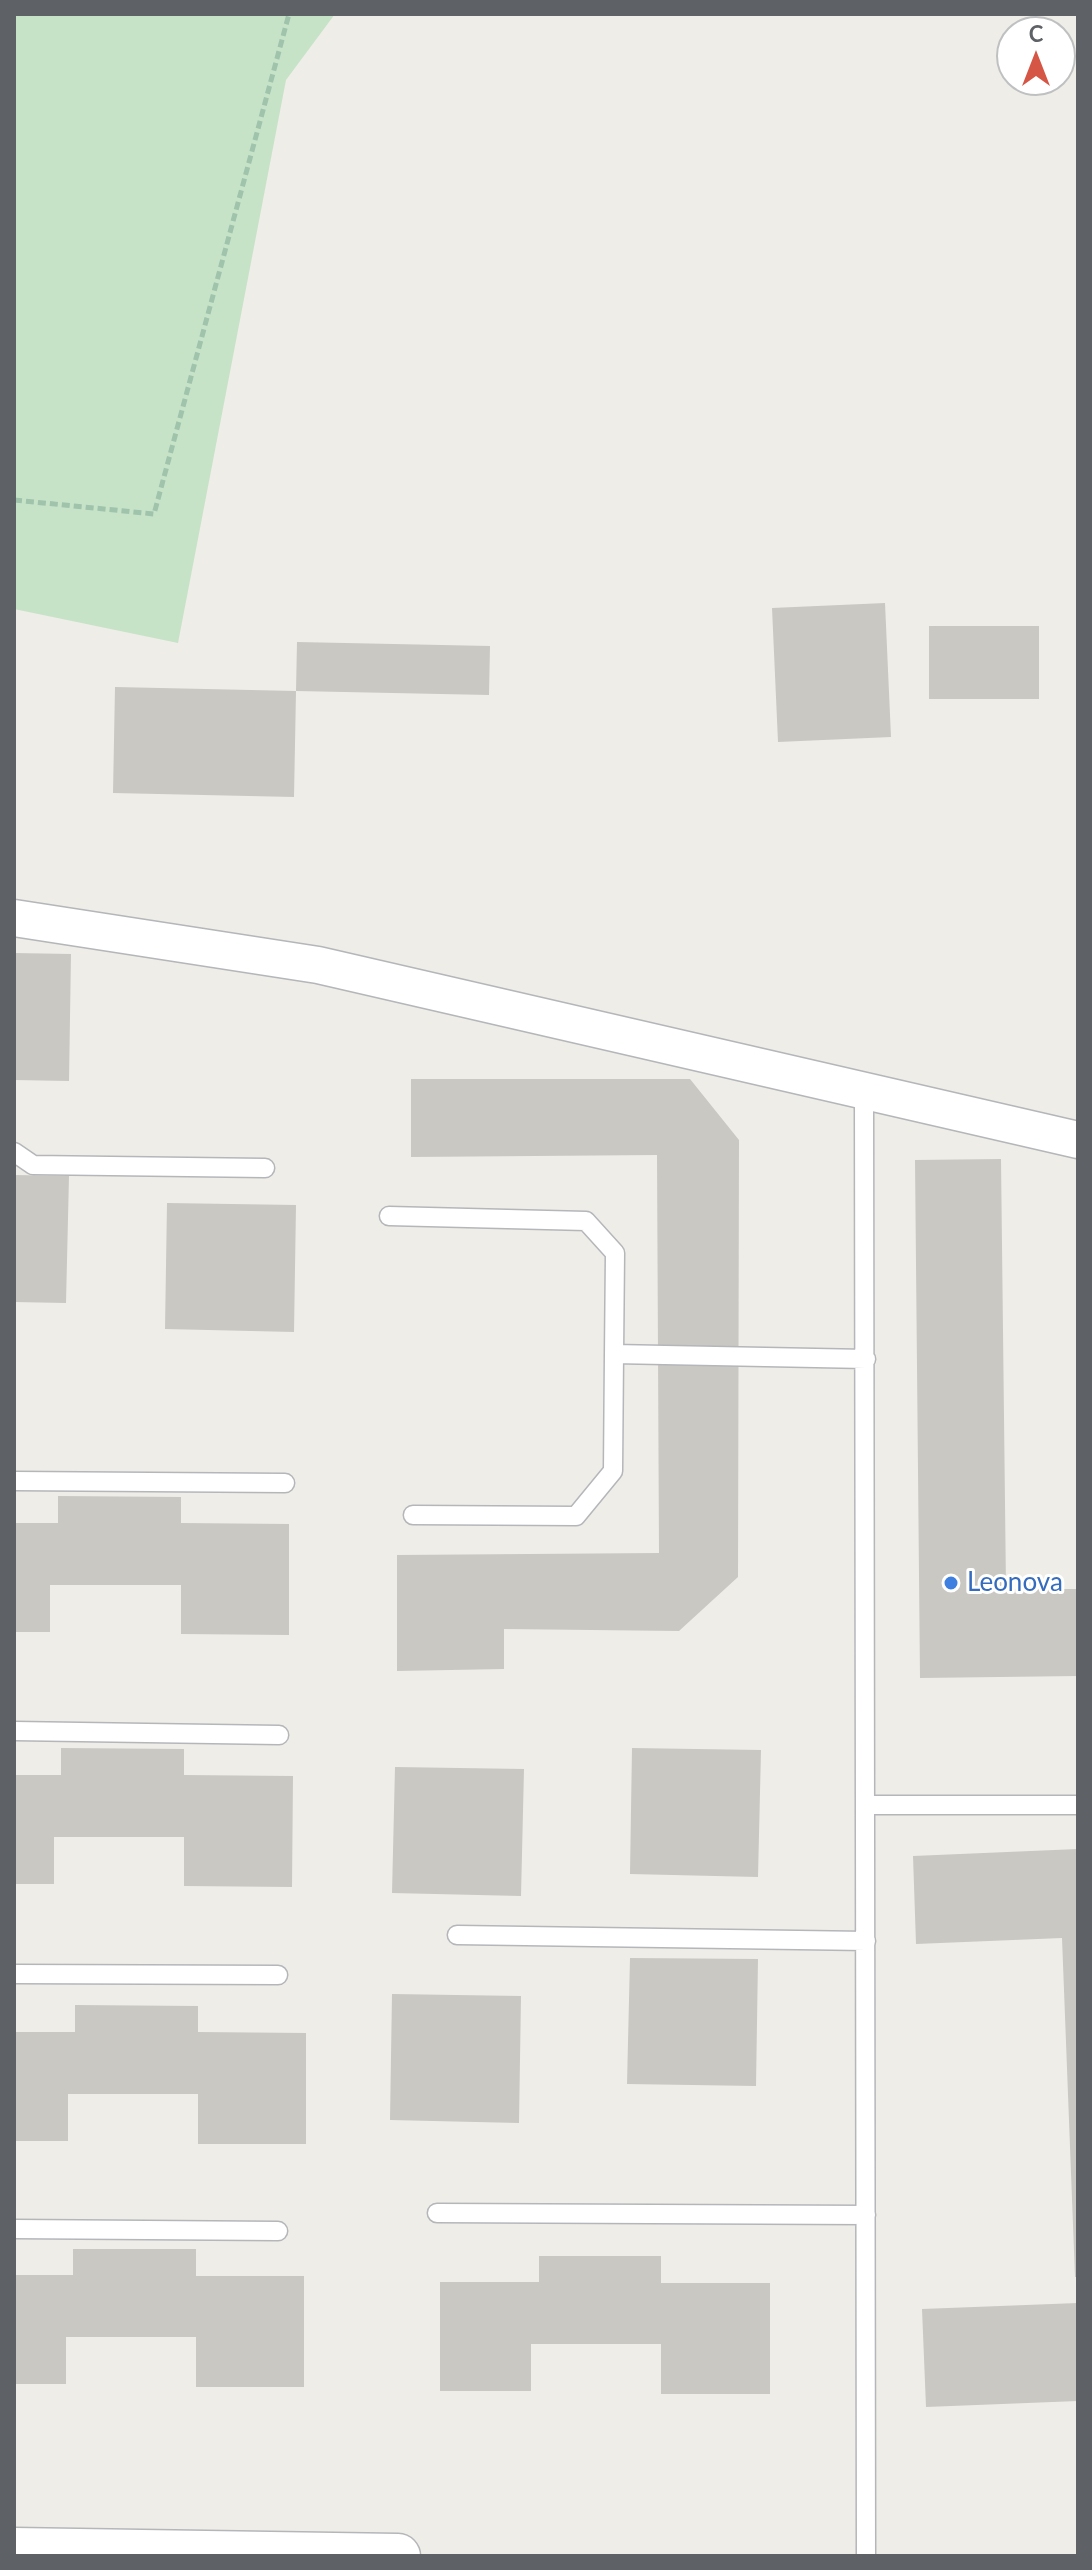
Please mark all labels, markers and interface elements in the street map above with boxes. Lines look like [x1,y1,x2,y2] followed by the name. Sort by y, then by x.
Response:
[996,16,1076,96] north arrow
[1029,20,1043,47] text: С
[967,1567,1063,1599] place label: Leonova
[942,1574,960,1592] marker: Leonova

